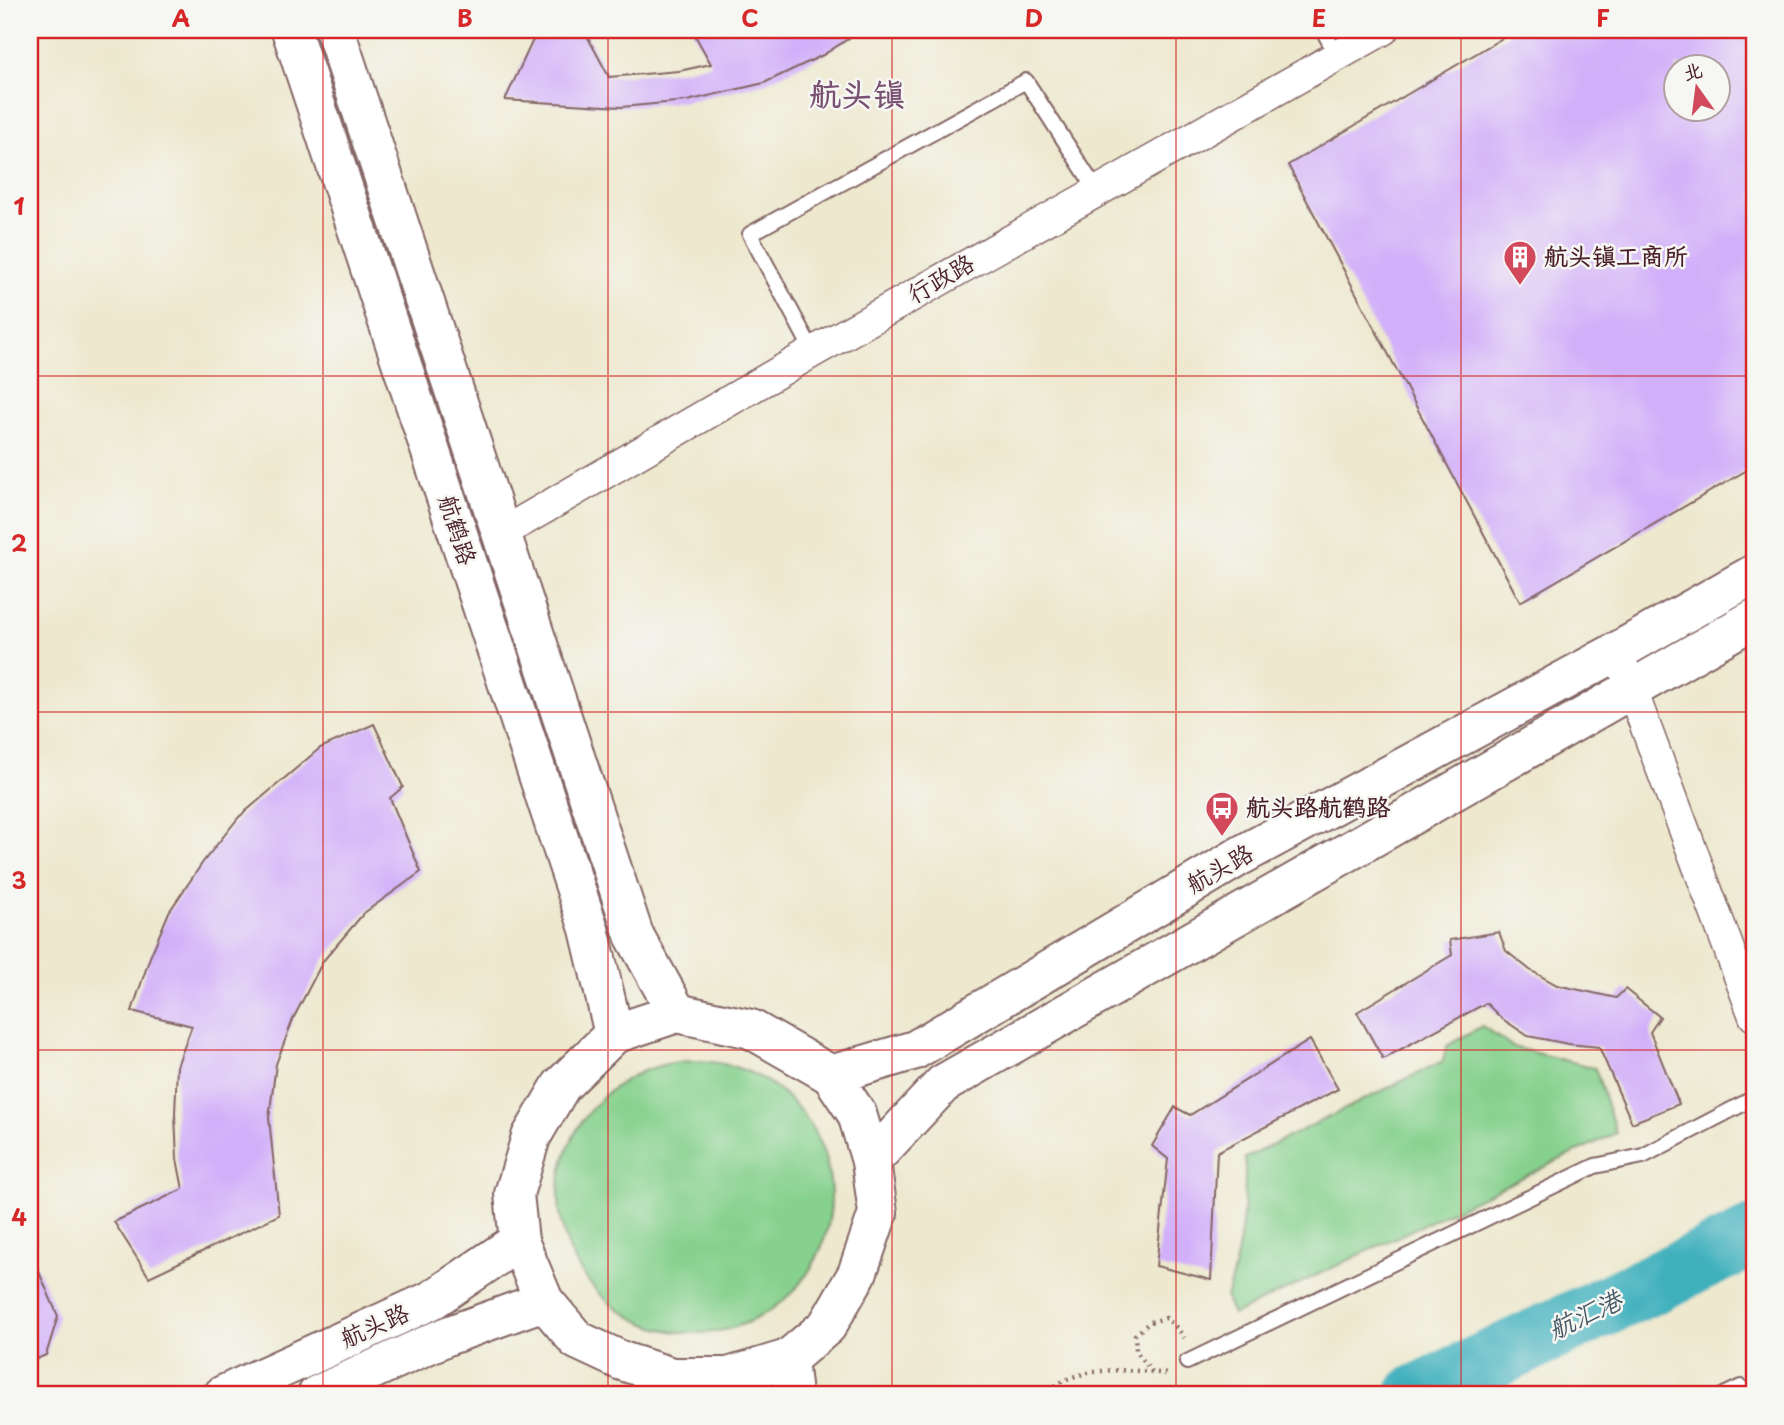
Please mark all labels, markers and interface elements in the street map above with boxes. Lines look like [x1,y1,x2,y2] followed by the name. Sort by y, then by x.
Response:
[172,0,190,35] text: A
[457,0,473,35] text: B
[741,0,759,35] text: C
[1025,0,1043,35] text: D
[1312,0,1326,35] text: E
[1596,0,1610,35] text: F
[1662,52,1732,122] north arrow
[1680,55,1705,86] text: 北
[809,69,905,117] district label: 航头镇
[14,188,25,223] text: 1
[1544,237,1688,273] place label: 航头镇工商所
[1501,238,1539,287] building icon: 航头镇工商所
[900,244,980,311] street label: 行政路
[431,490,487,569] street label: 航鹤路
[11,525,27,560] text: 2
[1246,788,1391,824] place label: 航头路航鹤路
[1203,789,1241,838] bus stop icon: 航头路航鹤路
[1179,834,1259,901] street label: 航头路
[11,862,27,897] text: 3
[11,1199,27,1234] text: 4
[1541,1278,1631,1348] water label: 航汇港
[334,1293,414,1355] street label: 航头路

